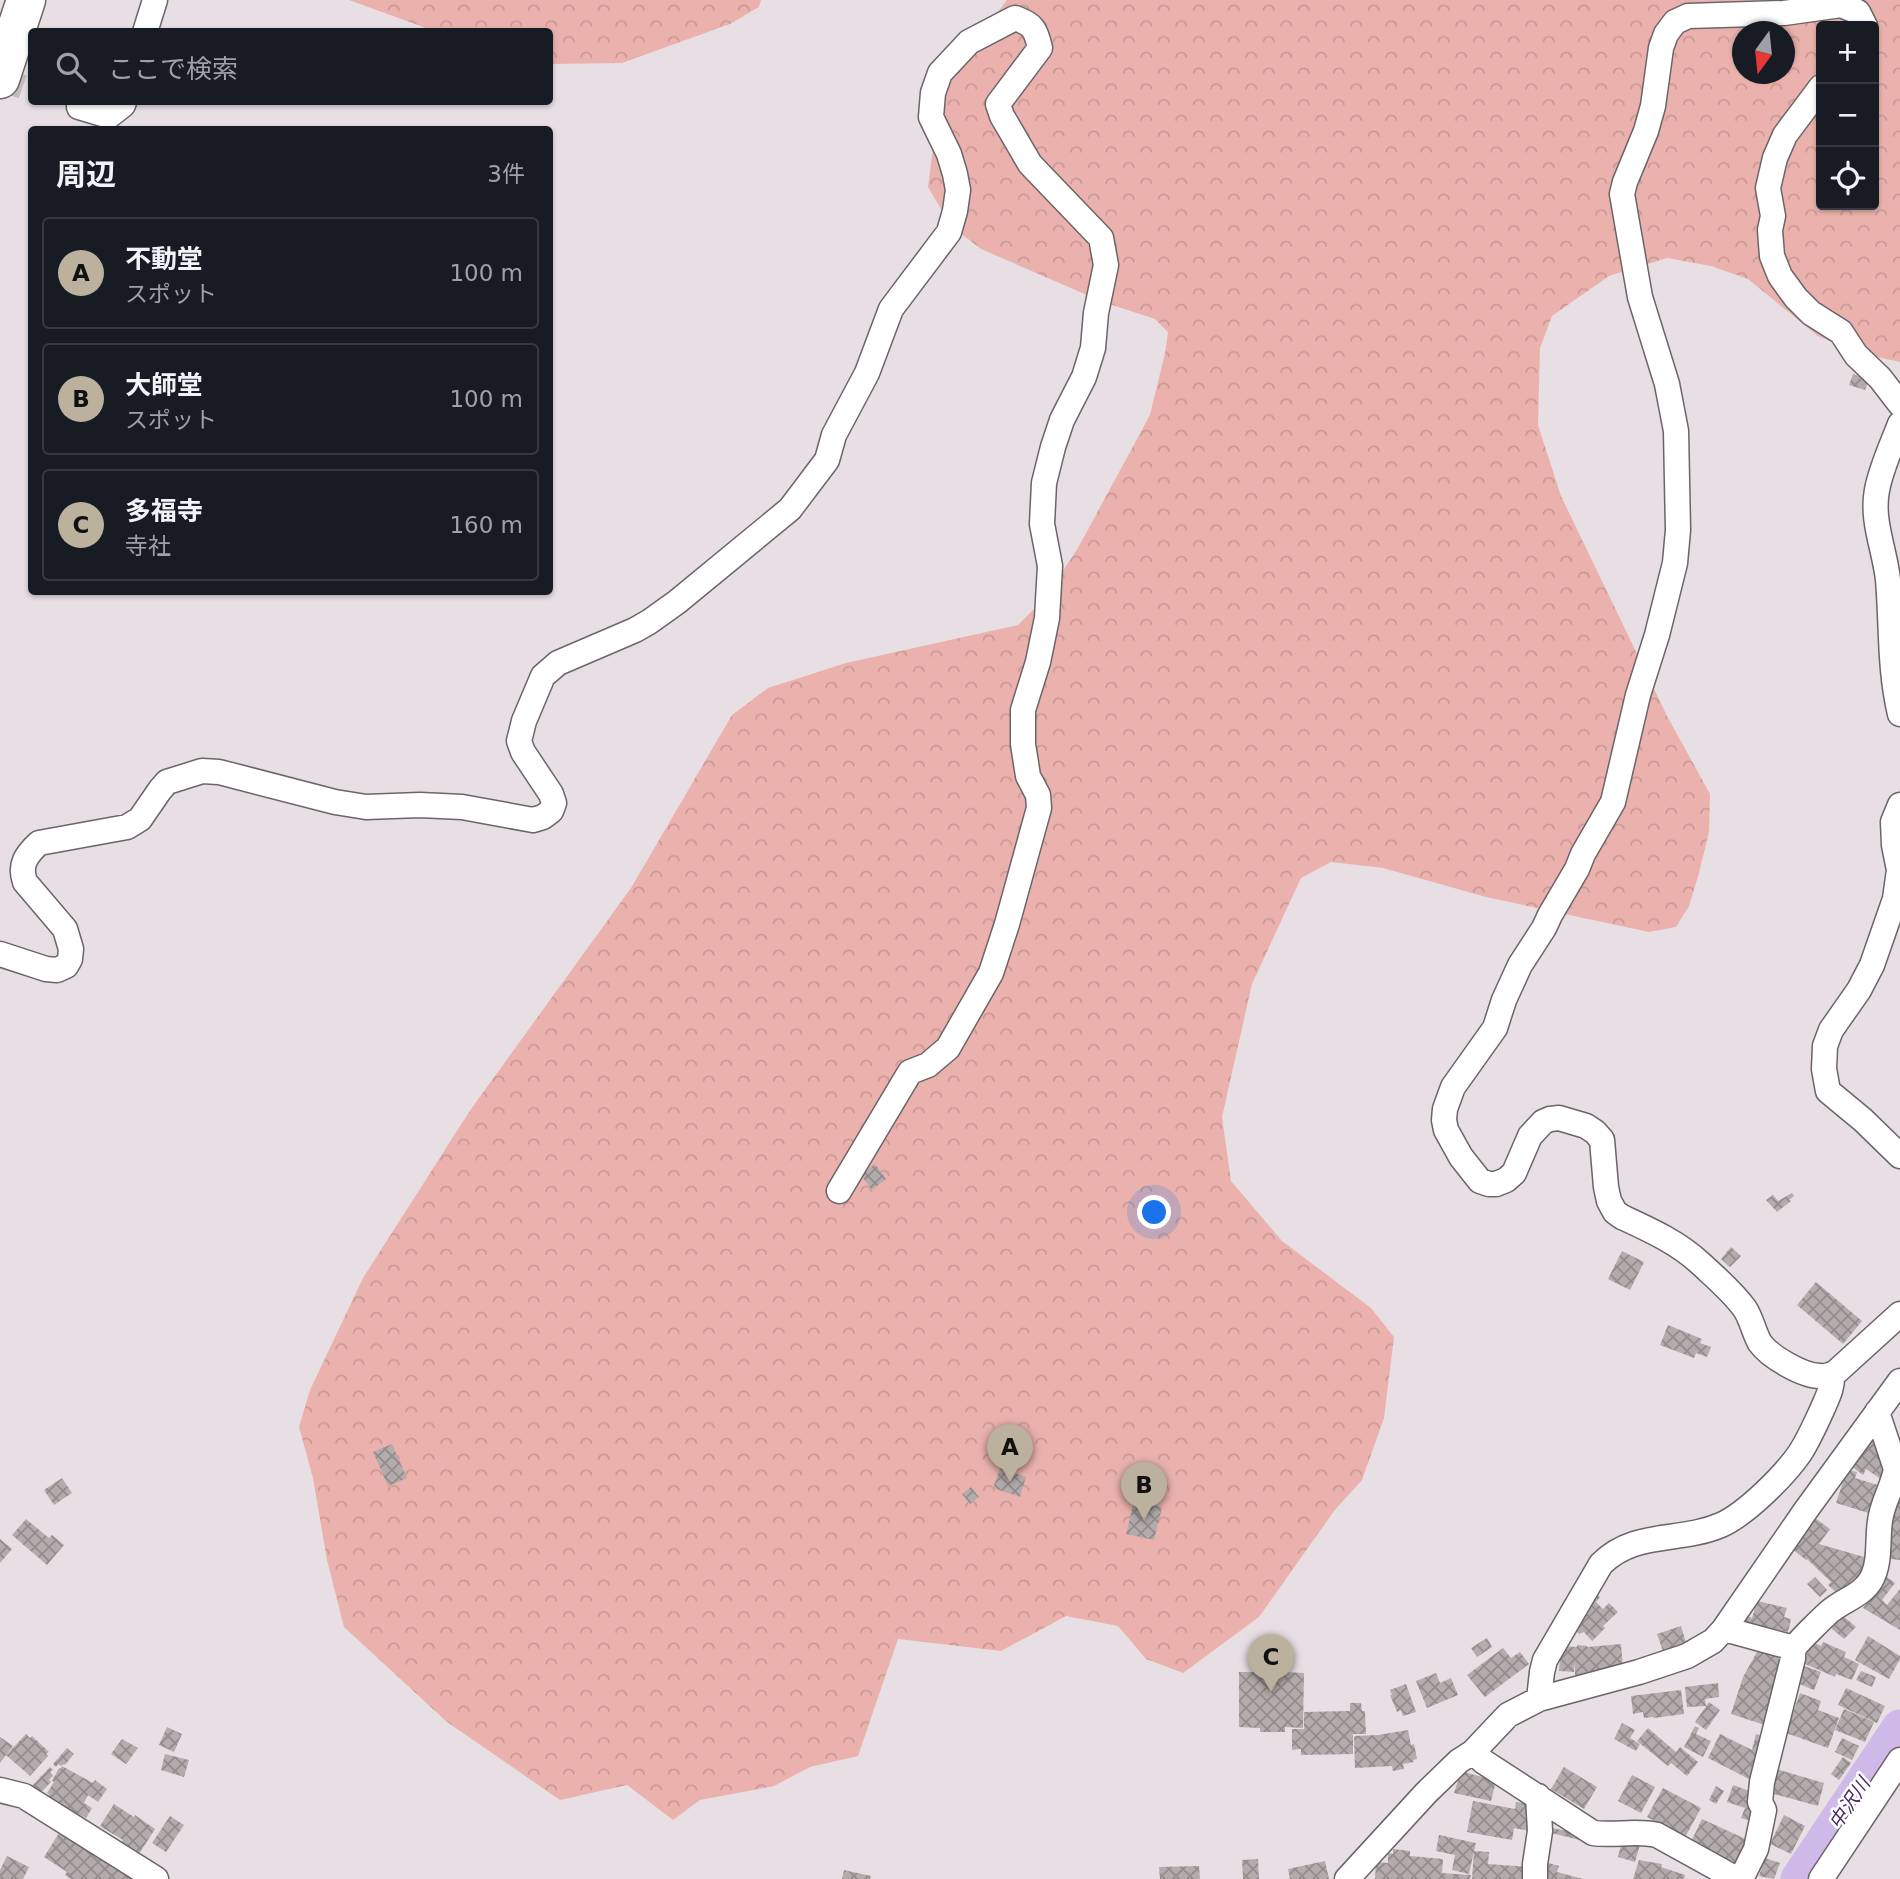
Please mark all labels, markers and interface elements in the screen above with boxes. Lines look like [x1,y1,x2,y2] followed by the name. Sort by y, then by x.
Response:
[1732,21,1795,84] north arrow
[1816,21,1879,210] map controls
[1816,21,1879,84] button: +
[28,28,553,105] search box
[52,48,90,86] icon: search
[108,54,238,84] text: ここで検索
[1816,84,1879,147] button: −
[1816,147,1879,210] button: locate
[56,157,116,192] text: 周辺
[487,161,525,187] text: 3件
[125,244,203,274] text: 不動堂
[72,260,90,286] text: A
[449,260,523,286] text: 100 m
[125,281,217,307] text: スポット
[125,370,203,400] text: 大師堂
[72,386,90,412] text: B
[449,386,523,412] text: 100 m
[125,407,217,433] text: スポット
[125,496,203,526] text: 多福寺
[73,512,89,538] text: C
[449,512,523,538] text: 160 m
[125,533,171,559] text: 寺社
[1137,1195,1171,1229] your location
[987,1424,1033,1482] pin: A
[1121,1462,1167,1520] pin: B
[1248,1634,1294,1692] pin: C
[1824,1772,1875,1833] water label: 中沢川

